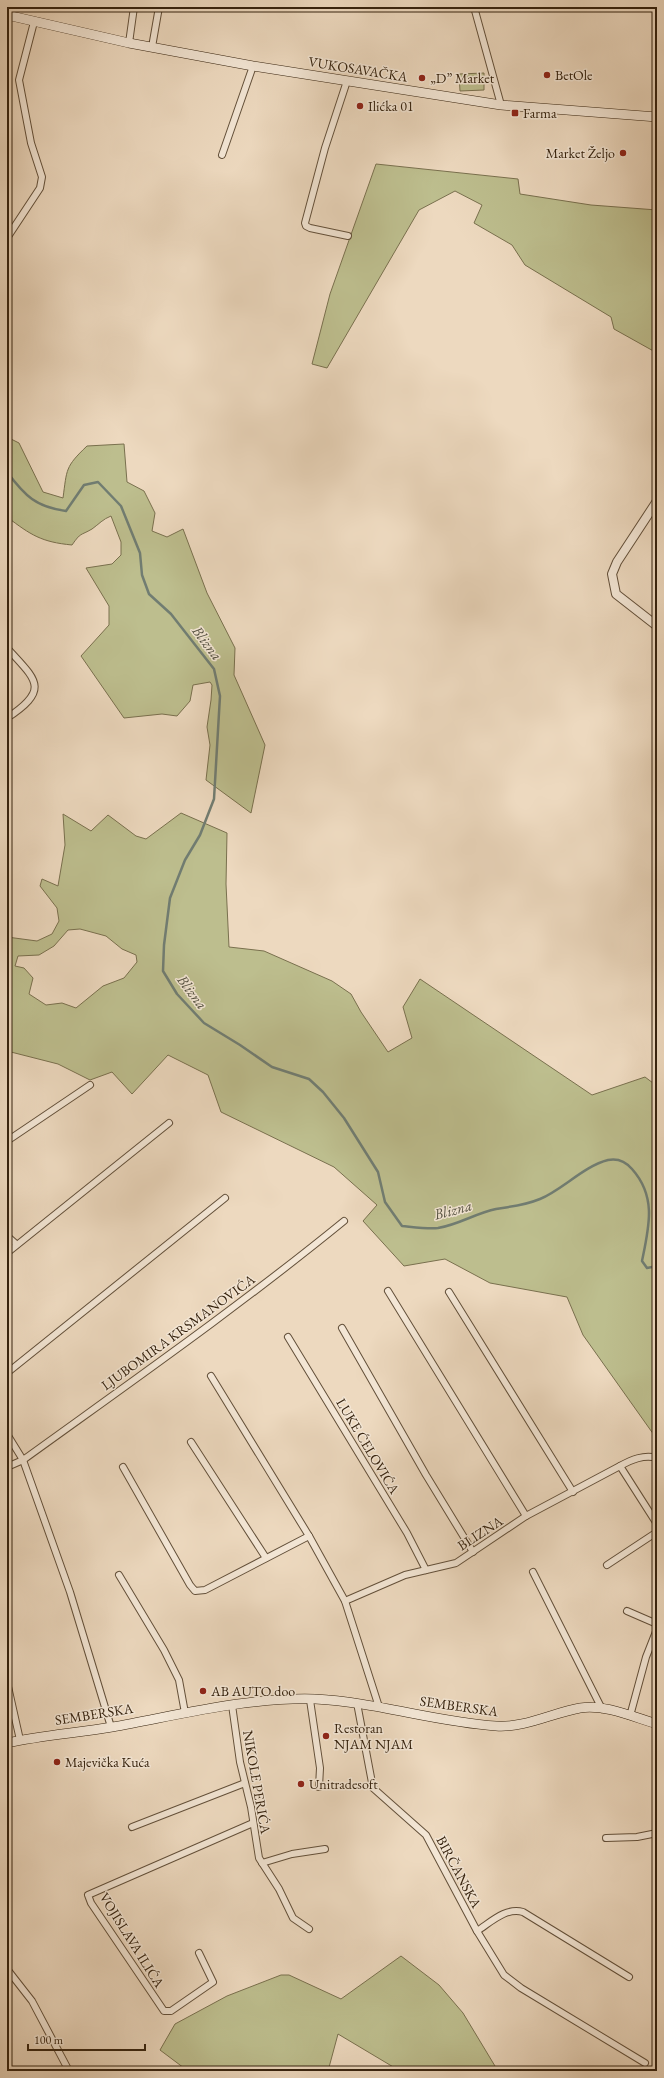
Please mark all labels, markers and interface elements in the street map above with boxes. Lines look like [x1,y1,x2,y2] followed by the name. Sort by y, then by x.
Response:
[307,52,409,86] street label: VUKOSAVAČKA
[555,66,593,84] place label: BetOle
[430,69,495,87] place label: „D” Market
[542,70,552,80] marker: BetOle
[417,73,427,83] marker: „D” Market
[368,97,414,115] place label: Ilićka 01
[355,101,365,111] marker: Ilićka 01
[523,104,557,122] place label: Farma
[510,108,520,118] marker: Farma
[546,144,615,162] place label: Market Željo
[618,148,628,158] marker: Market Željo
[188,621,227,664] water label: Blizna
[173,970,212,1013] water label: Blizna
[431,1195,474,1224] water label: Blizna
[97,1270,259,1394] street label: LJUBOMIRA KRSMANOVIĆA
[332,1395,404,1498] street label: LUKE ĆELOVIĆA
[454,1512,506,1554] street label: BLIZNA
[210,1682,295,1700] place label: AB AUTO doo
[198,1686,208,1696] marker: AB AUTO doo
[419,1692,500,1720] street label: SEMBERSKA
[54,1699,135,1729] street label: SEMBERSKA
[334,1719,413,1753] place label: Restoran NJAM NJAM
[239,1729,275,1836] street label: NIKOLE PERIĆA
[321,1731,331,1741] marker: Restoran NJAM NJAM
[65,1753,150,1771] place label: Majevička Kuća
[52,1757,62,1767] marker: Majevička Kuća
[309,1775,378,1793] place label: Unitradesoft
[296,1779,306,1789] marker: Unitradesoft
[432,1833,486,1912] street label: BIRČANSKA
[96,1889,169,1991] street label: VOJISLAVA ILIĆA
[28,2026,145,2052] scale bar
[34,2032,64,2048] text: 100 m

